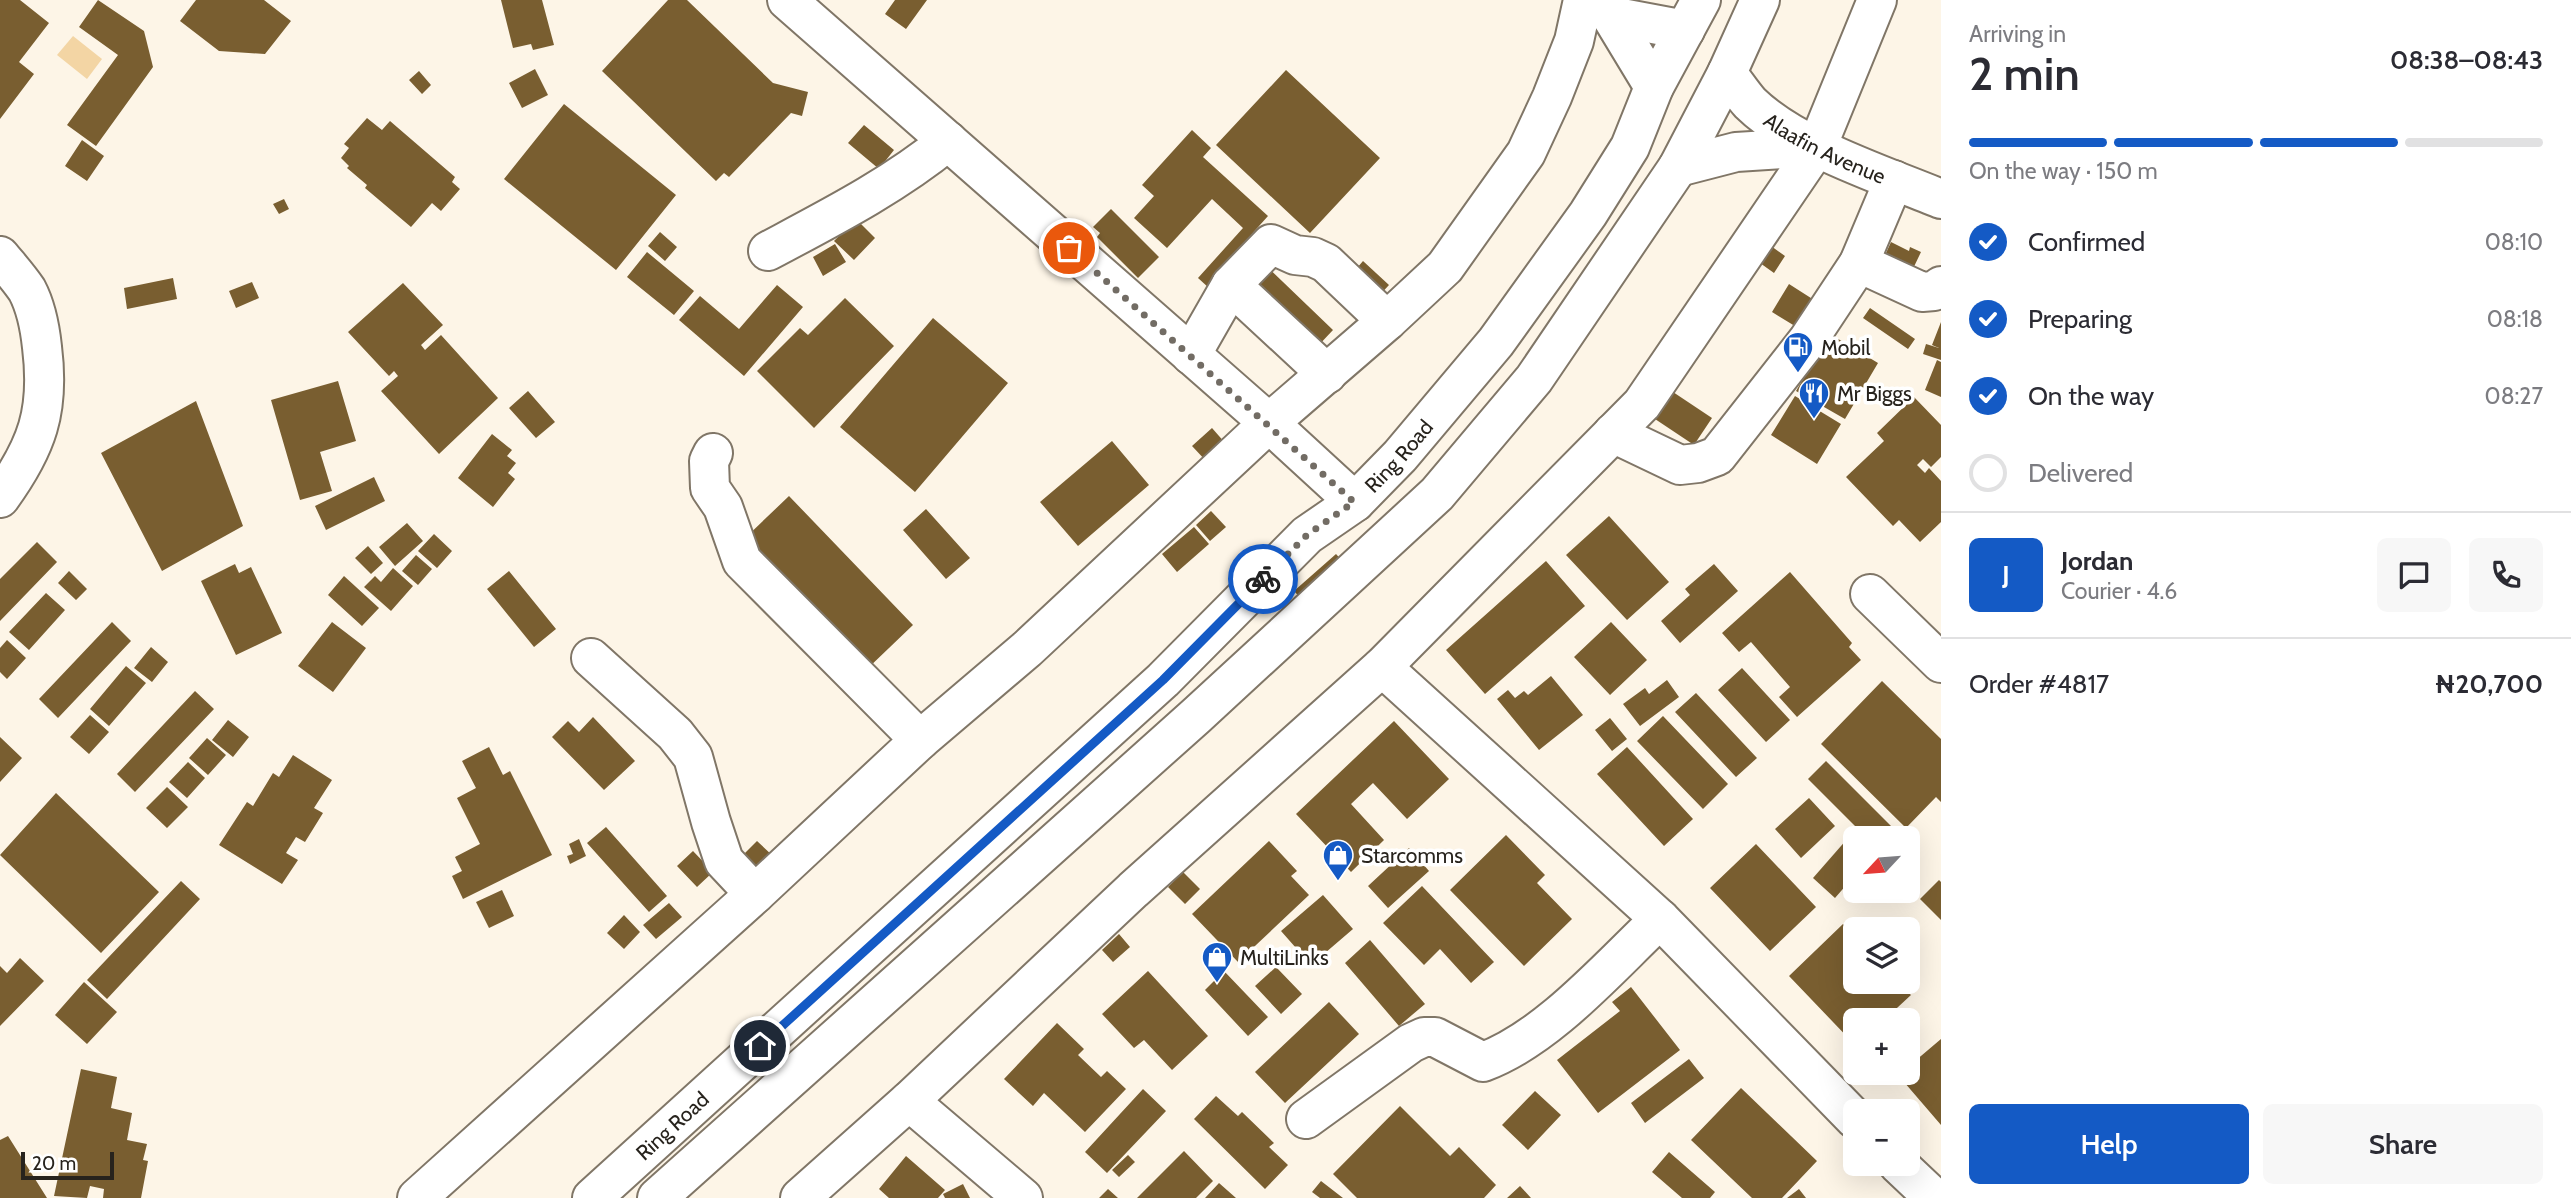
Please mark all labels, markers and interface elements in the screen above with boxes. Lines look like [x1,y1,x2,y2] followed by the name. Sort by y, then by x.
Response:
[1969,20,2066,48] text: Arriving in
[2390,44,2543,76] text: 08:38–08:43
[1969,46,2080,102] text: 2 min
[1759,107,1890,189] street label: Alaafin Avenue
[1969,157,2158,185] text: On the way · 150 m
[1039,218,1099,278] pin
[1969,223,2007,261] icon: check
[2028,226,2145,258] text: Confirmed
[2485,228,2543,256] text: 08:10
[1050,229,1088,267] icon: bag
[1969,300,2007,338] icon: check
[2028,303,2132,335] text: Preparing
[2487,305,2543,333] text: 08:18
[1781,330,1815,374] fuel station icon: Mobil
[1821,335,1870,360] place label: Mobil
[1797,376,1831,420] restaurant icon: Mr Biggs
[1969,377,2007,415] icon: check
[2028,380,2154,412] text: On the way
[1837,381,1912,406] place label: Mr Biggs
[2485,382,2543,410] text: 08:27
[1359,414,1438,497] street label: Ring Road
[2028,457,2133,489] text: Delivered
[2377,538,2451,612] button: chat
[2469,538,2543,612] button: phone
[1228,544,1298,614] courier
[2061,545,2133,577] text: Jordan
[2002,559,2010,591] text: J
[1244,560,1282,598] icon: bike
[2061,577,2177,605] text: Courier · 4.6
[1969,668,2109,700] text: Order #4817
[2434,668,2543,700] text: ₦20,700
[1843,826,1920,903] north arrow
[1843,826,1920,1176] map controls
[1321,838,1355,882] shop icon: Starcomms
[1361,843,1463,868] place label: Starcomms
[1843,917,1920,994] button: layers
[1200,940,1234,984] shop icon: MultiLinks
[1240,945,1329,970] place label: MultiLinks
[1843,1008,1920,1085] button: +
[730,1016,790,1076] pin
[741,1027,779,1065] icon: home
[630,1086,714,1165] street label: Ring Road
[1843,1099,1920,1176] button: −
[1969,1104,2249,1184] button: Help
[2263,1104,2543,1184] button: Share
[21,1149,114,1181] scale bar
[32,1152,76,1175] text: 20 m

